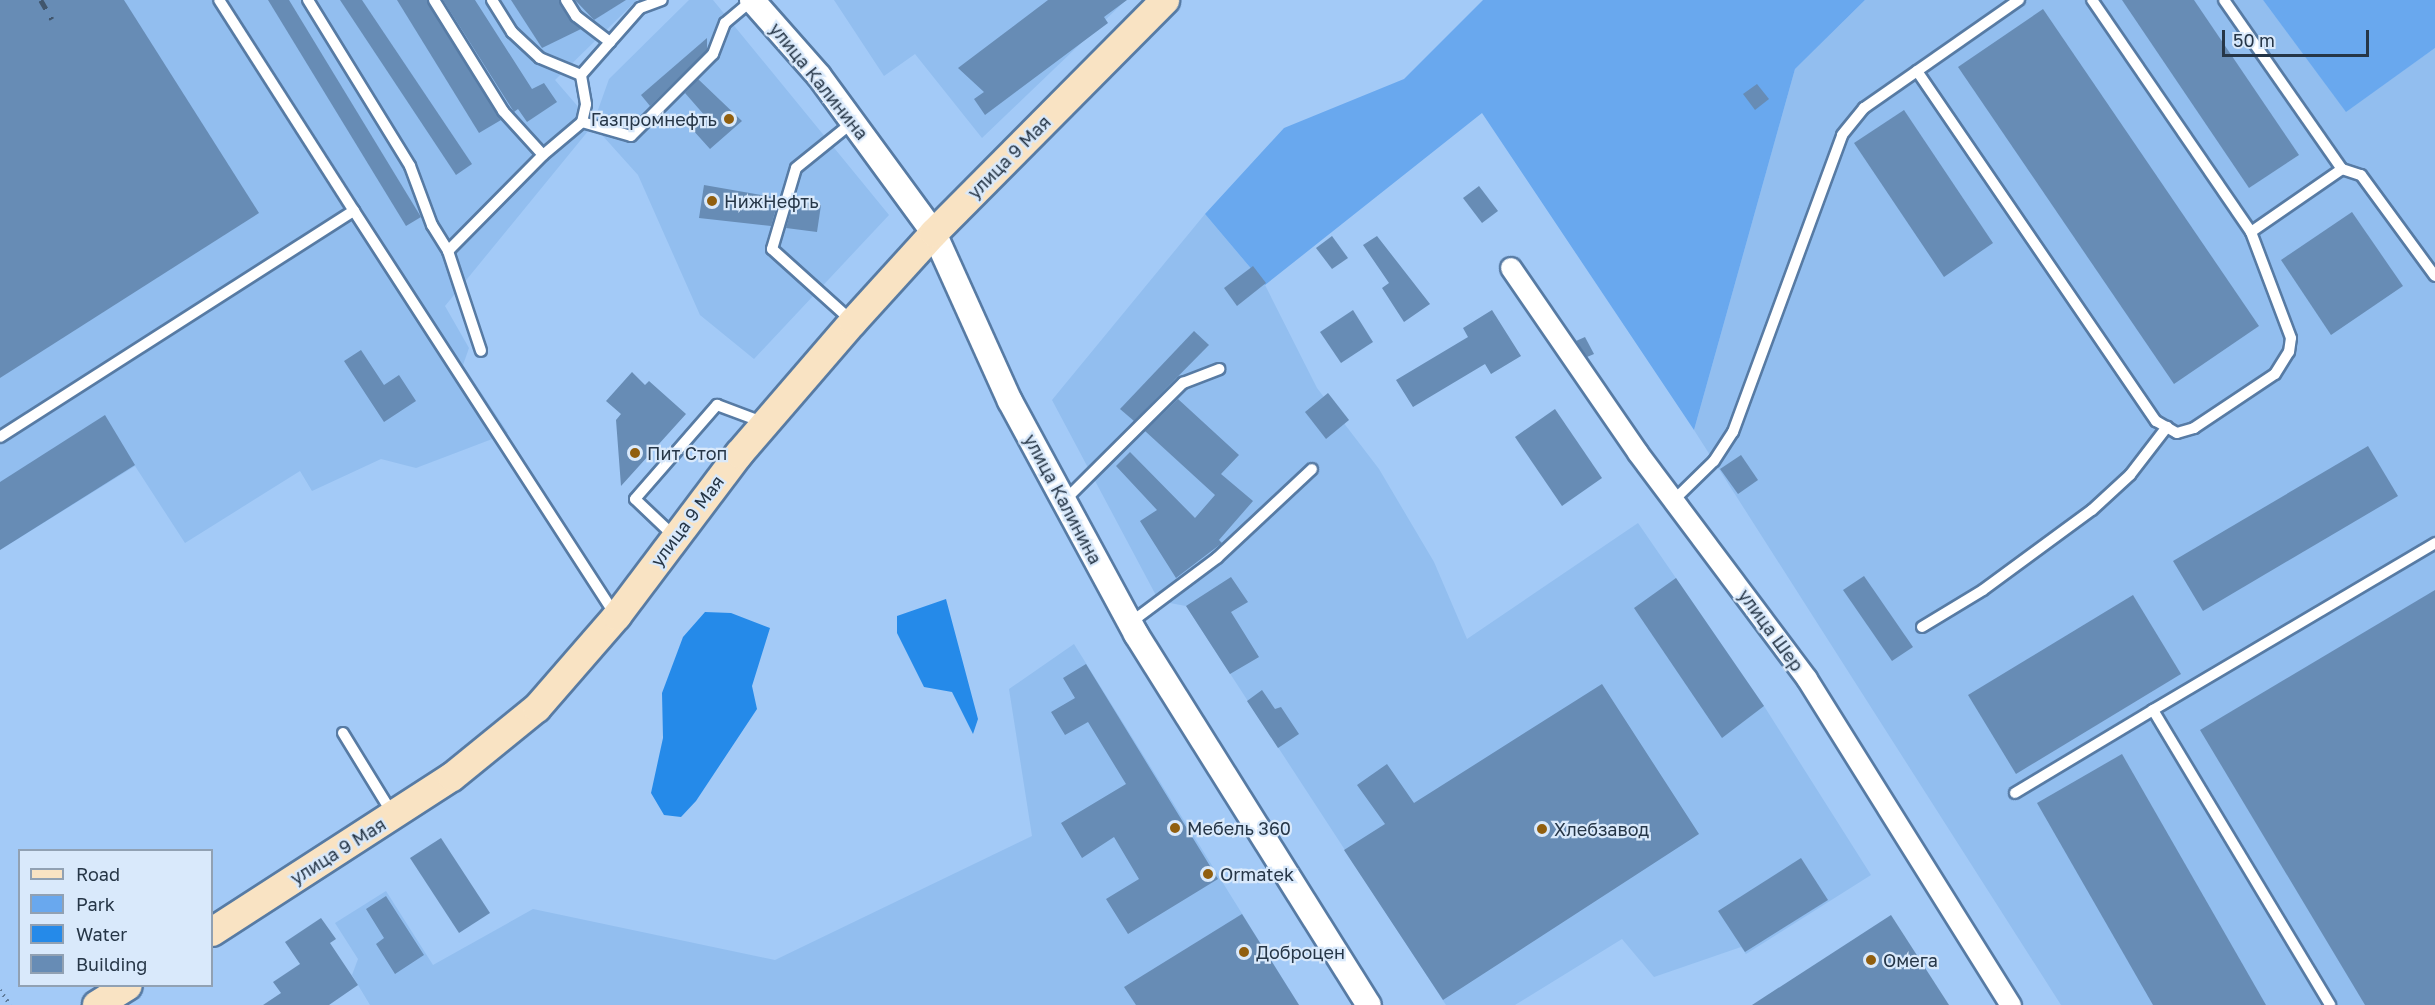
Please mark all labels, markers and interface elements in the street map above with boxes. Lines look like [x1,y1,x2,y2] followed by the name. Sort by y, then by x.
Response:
[765,18,873,144] street label: улица Калинина
[2225,18,2372,56] scale bar
[2233,29,2275,51] text: 50 m
[591,108,717,130] place label: Газпромнефть
[963,111,1055,203] street label: улица 9 Мая
[722,112,736,126] marker: Газпромнефть
[724,190,819,212] place label: НижНефть
[705,194,719,208] marker: НижНефть
[1020,430,1106,568] street label: улица Калинина
[647,442,727,464] place label: Пит Стоп
[628,446,642,460] marker: Пит Стоп
[646,471,728,571] street label: улица 9 Мая
[1734,585,1808,675] street label: улица Шер
[286,813,390,889] street label: улица 9 Мая
[1187,817,1291,839] place label: Мебель 360
[1554,818,1649,840] place label: Хлебзавод
[1168,821,1182,835] marker: Мебель 360
[1535,822,1549,836] marker: Хлебзавод
[18,849,213,987] legend
[76,863,120,885] text: Road
[1220,863,1294,885] place label: Ormatek
[1201,867,1215,881] marker: Ormatek
[76,893,115,915] text: Park
[76,923,127,945] text: Water
[1256,941,1345,963] place label: Доброцен
[1237,945,1251,959] marker: Доброцен
[1883,949,1938,971] place label: Омега
[76,953,147,975] text: Building
[1864,953,1878,967] marker: Омега

